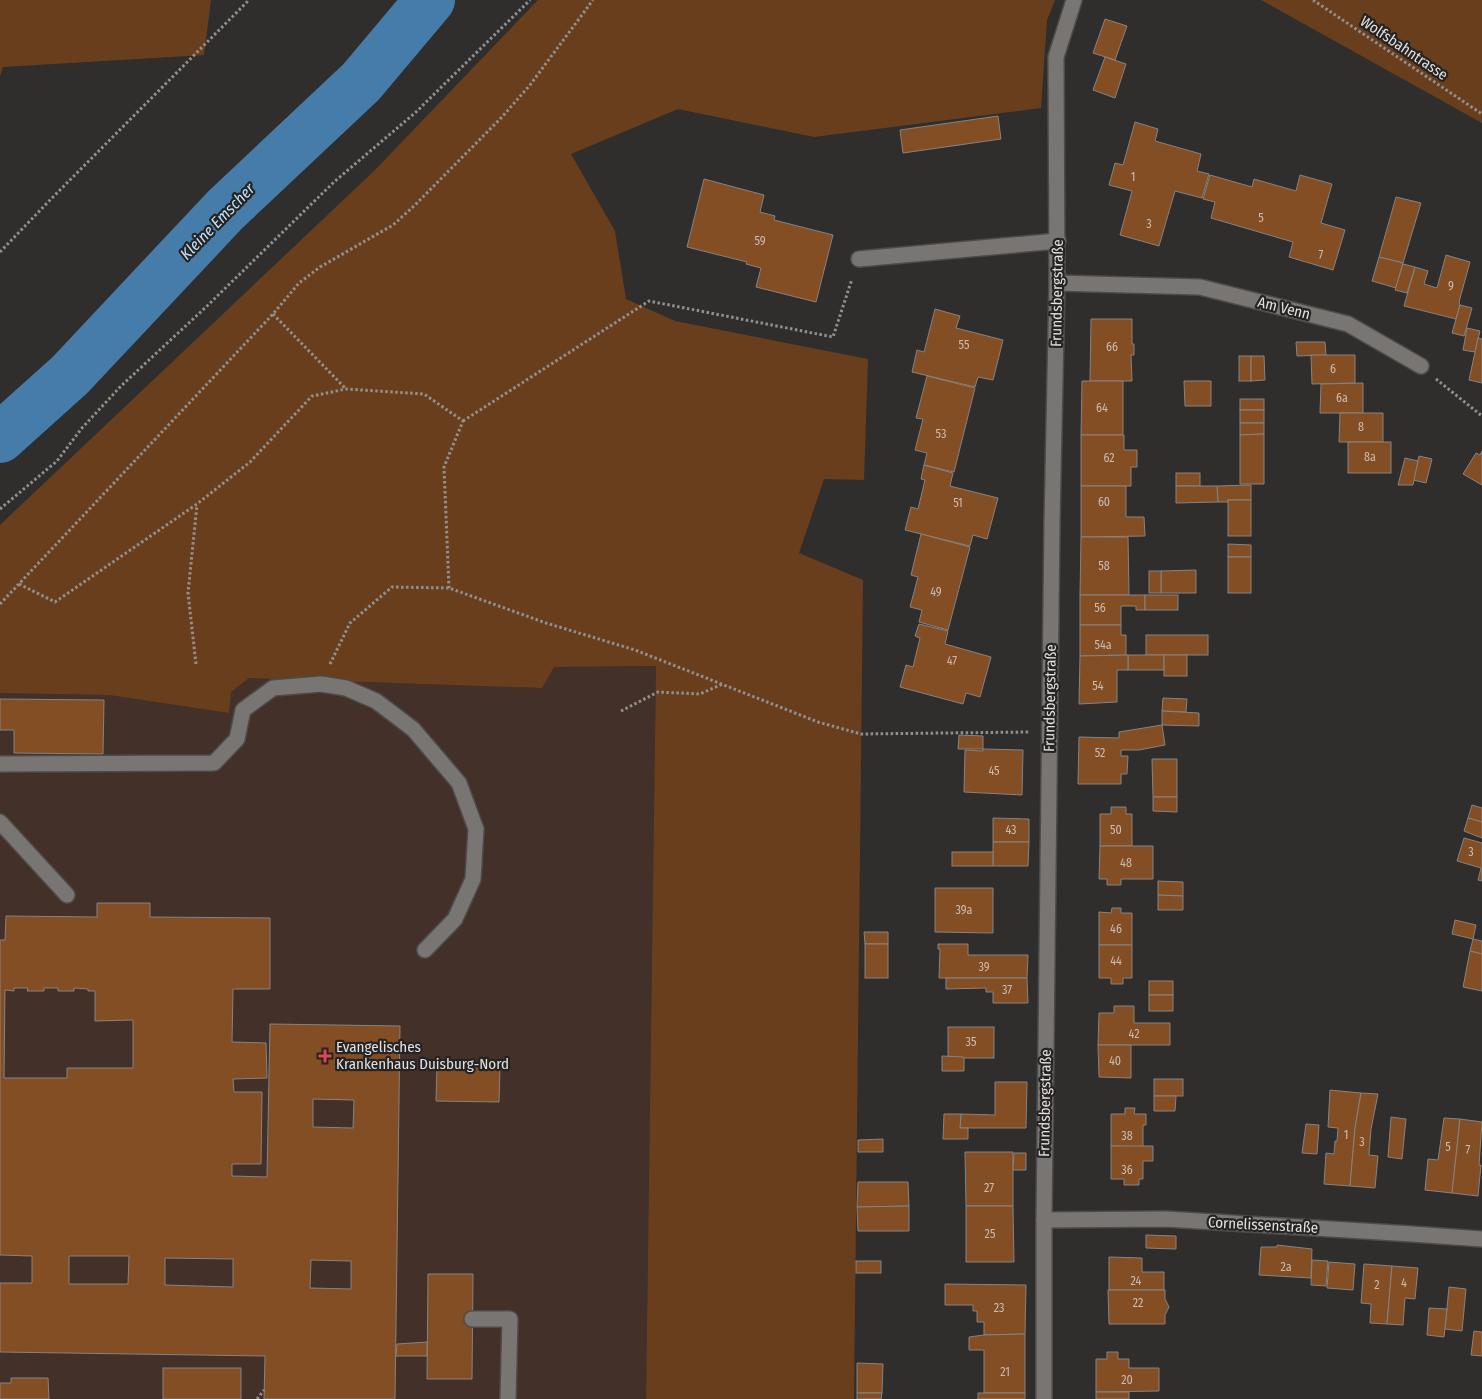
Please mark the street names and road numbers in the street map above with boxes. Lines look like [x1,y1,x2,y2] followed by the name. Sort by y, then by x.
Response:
[1357,12,1451,84] street label: Wolfsbahntrasse
[1047,239,1067,347] street label: Frundsbergstraße
[1256,293,1312,323] street label: Am Venn
[1040,644,1060,752] street label: Frundsbergstraße
[1035,1049,1055,1157] street label: Frundsbergstraße
[1207,1213,1319,1237] street label: Cornelissenstraße

